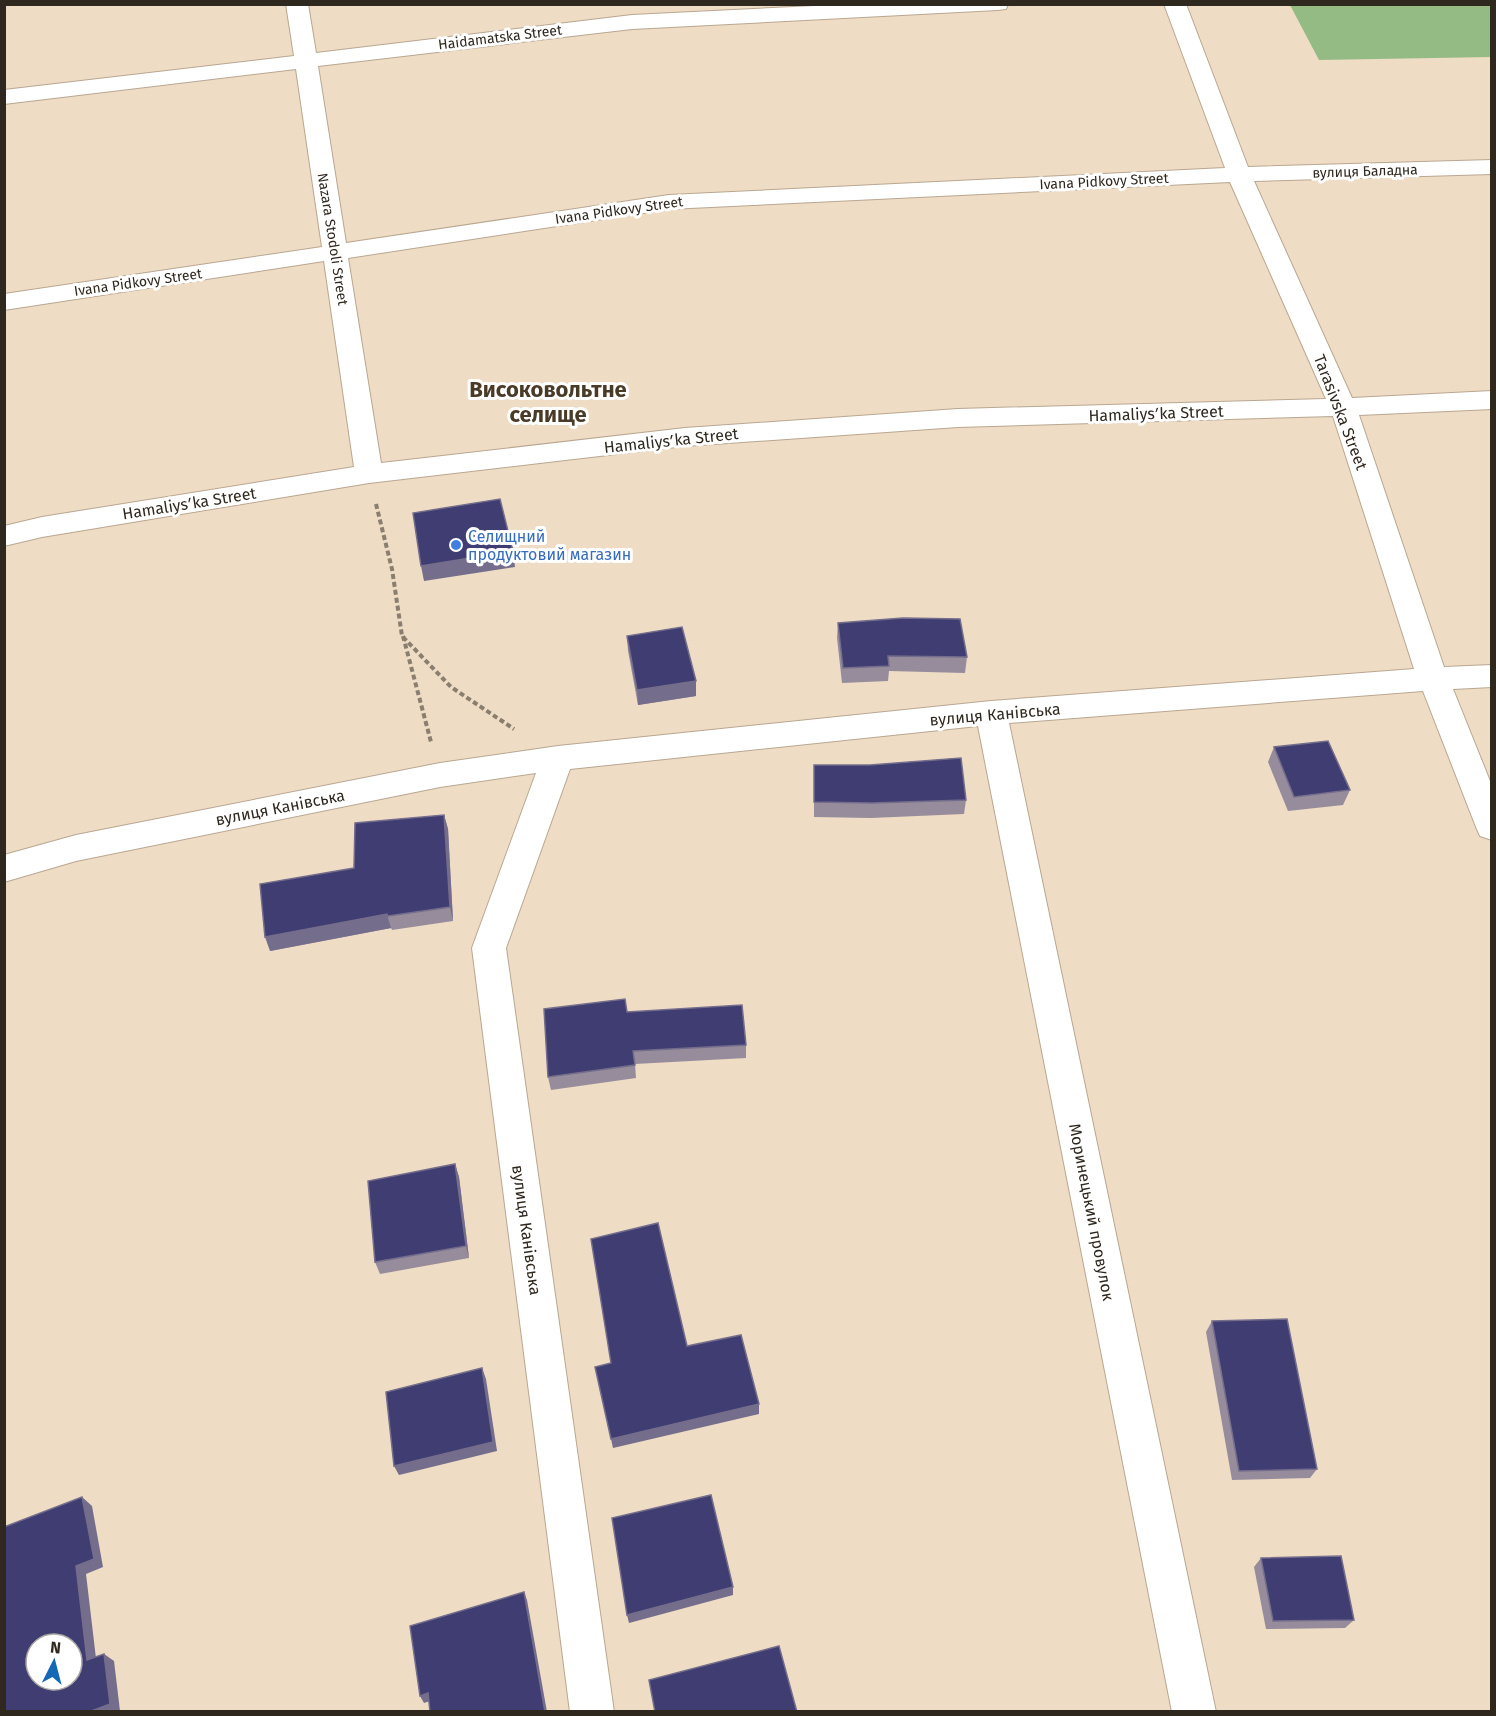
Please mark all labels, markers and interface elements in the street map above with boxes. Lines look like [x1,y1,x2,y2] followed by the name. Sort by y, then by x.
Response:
[437,21,564,54] street label: Haidamatska Street
[1312,161,1418,182] street label: вулиця Баладна
[1039,170,1170,193] street label: Ivana Pidkovy Street
[314,172,352,307] street label: Nazara Stodoli Street
[554,193,685,228] street label: Ivana Pidkovy Street
[73,265,204,300] street label: Ivana Pidkovy Street
[1310,352,1371,473] street label: Tarasivska Street
[469,376,627,428] district label: Високовольтне селище
[1088,402,1224,425] street label: Hamaliysʹka Street
[603,424,739,457] street label: Hamaliysʹka Street
[121,484,258,523] street label: Hamaliysʹka Street
[468,527,631,564] place label: Селищний продуктовий магазин
[449,538,463,552] marker: Селищний продуктовий магазин
[929,699,1061,730] street label: вулиця Канівська
[214,786,346,829] street label: вулиця Канівська
[1065,1122,1118,1303] street label: Моринецький провулок
[508,1164,545,1296] street label: вулиця Канівська
[24,1632,84,1692] north arrow
[49,1638,62,1658] text: N

